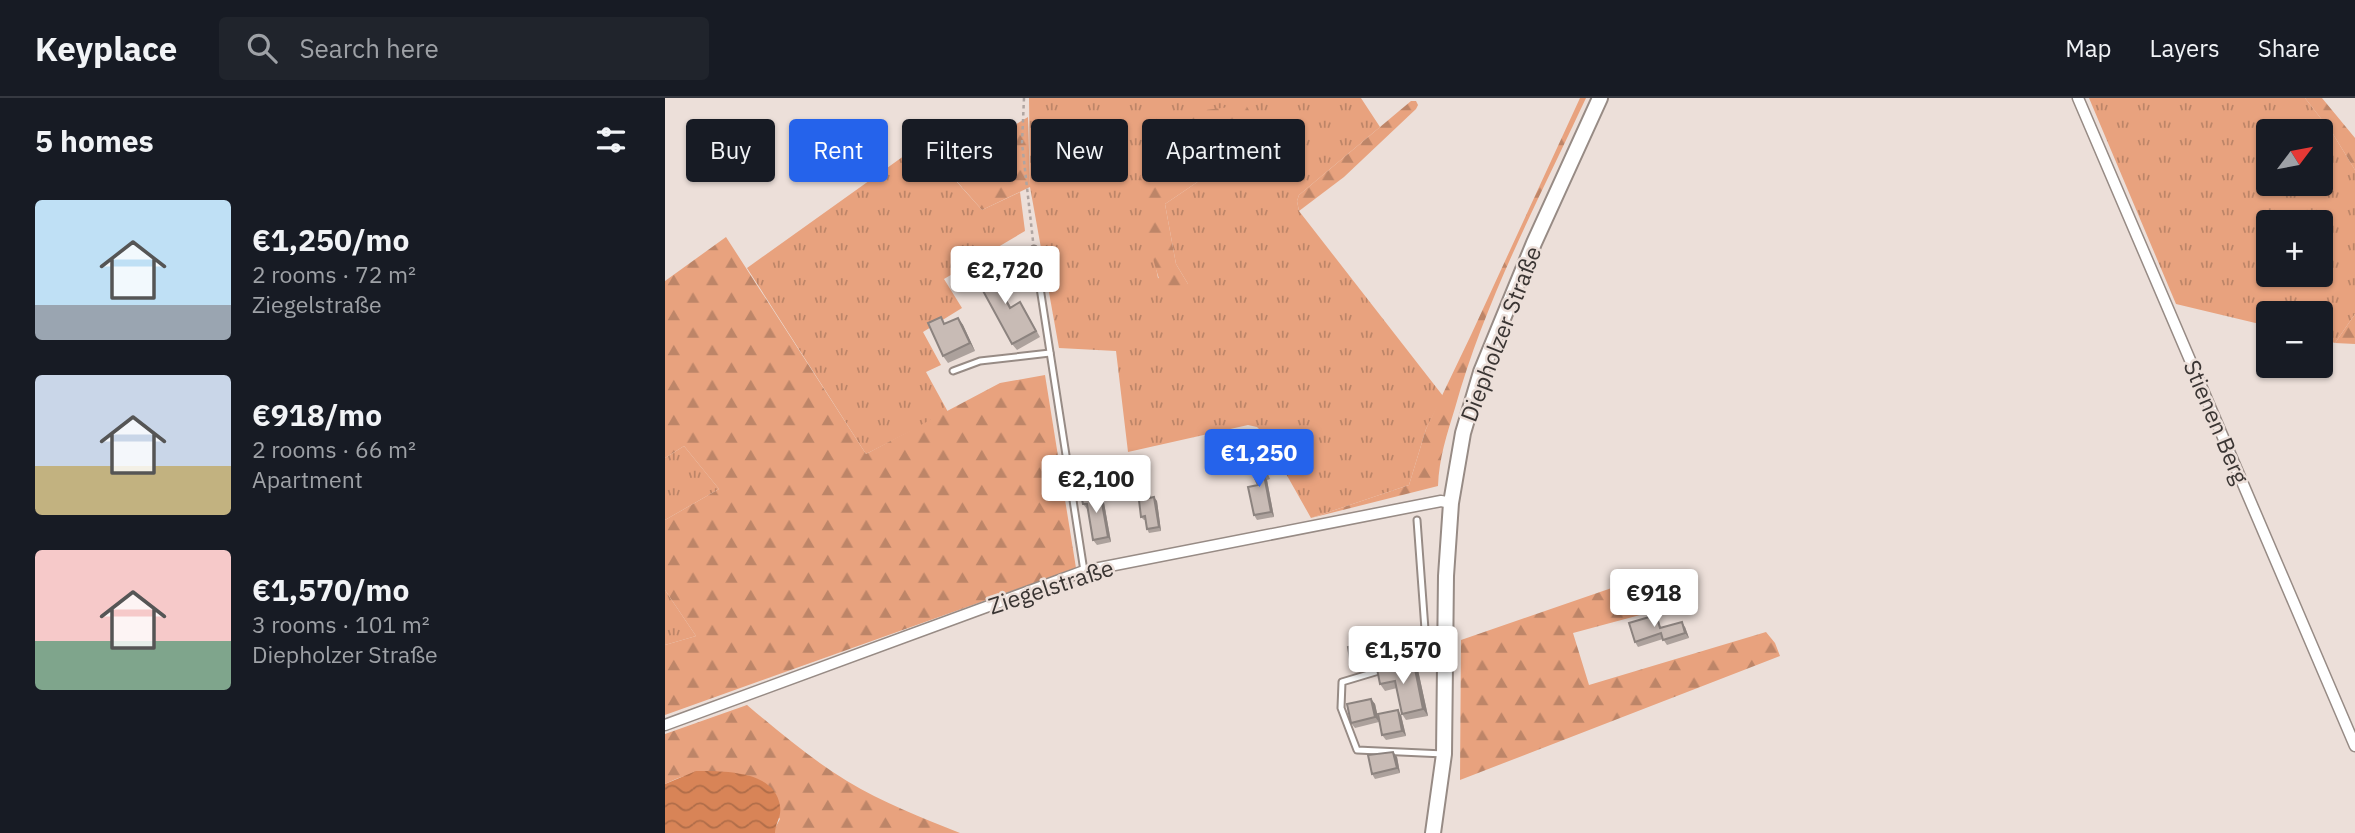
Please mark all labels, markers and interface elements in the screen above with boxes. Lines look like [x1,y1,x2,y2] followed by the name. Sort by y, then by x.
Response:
[219,17,709,80] search box
[35,27,177,70] text: Keyplace
[243,29,281,67] icon: search
[299,31,439,65] text: Search here
[2065,32,2112,64] text: Map
[2150,32,2220,64] text: Layers
[2258,32,2320,64] text: Share
[686,119,775,182] chip: Buy
[789,119,888,182] chip: Rent
[902,119,1017,182] chip: Filters
[1031,119,1128,182] chip: New
[1142,119,1305,182] chip: Apartment
[2256,119,2333,196] north arrow
[2256,119,2333,378] map controls
[35,121,154,160] text: 5 homes
[592,121,630,159] icon: filters
[2256,210,2333,287] button: +
[252,220,409,259] text: €1,250/mo
[91,228,175,312] icon: home
[1453,242,1547,426] street label: Diepholzer Straße
[948,246,1062,306] pin: €2,720
[967,254,1043,284] text: €2,720
[252,259,416,289] text: 2 rooms · 72 m²
[252,289,382,319] text: Ziegelstraße
[2256,301,2333,378] button: −
[2177,355,2256,488] street label: Stienen Berg
[252,395,382,434] text: €918/mo
[91,403,175,487] icon: home
[1202,430,1316,489] pin: €1,250
[252,434,416,464] text: 2 rooms · 66 m²
[1221,437,1297,467] text: €1,250
[1039,456,1153,515] pin: €2,100
[1058,463,1134,493] text: €2,100
[252,464,363,494] text: Apartment
[984,552,1117,620] street label: Ziegelstraße
[252,570,409,609] text: €1,570/mo
[1613,570,1695,629] pin: €918
[1626,577,1682,607] text: €918
[91,578,175,662] icon: home
[252,609,430,639] text: 3 rooms · 101 m²
[1346,626,1460,686] pin: €1,570
[1365,634,1441,664] text: €1,570
[252,639,438,669] text: Diepholzer Straße

